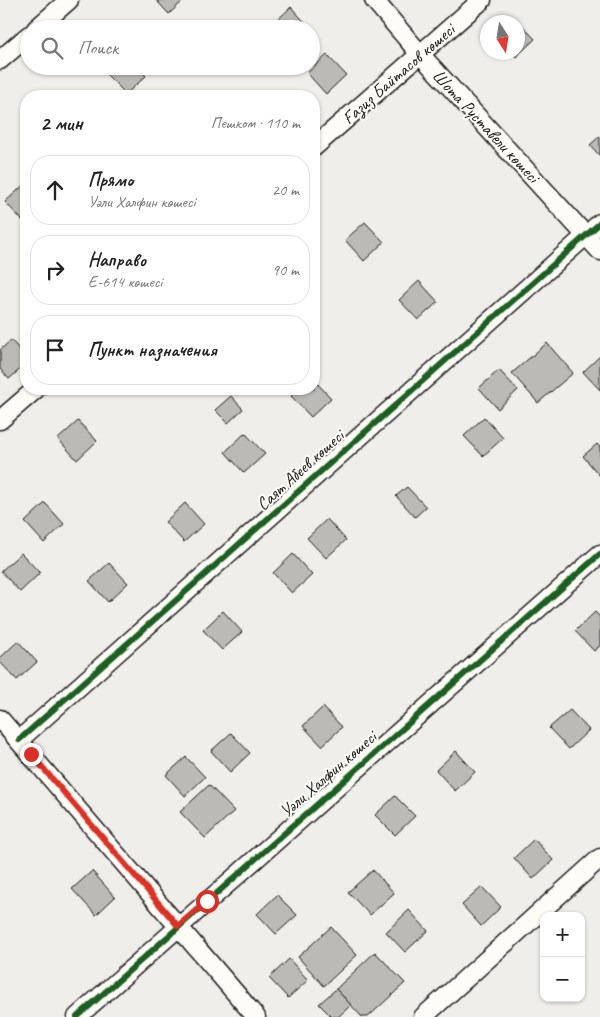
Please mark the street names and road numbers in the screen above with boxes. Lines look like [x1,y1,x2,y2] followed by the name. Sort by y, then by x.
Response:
[337,17,462,130] street label: Ғазиз Байтасов көшесі
[428,65,546,189] street label: Шота Руставели көшесі
[252,423,350,515] street label: Саят Абеев көшесі
[275,724,383,822] street label: Уәли Халфин көшесі

